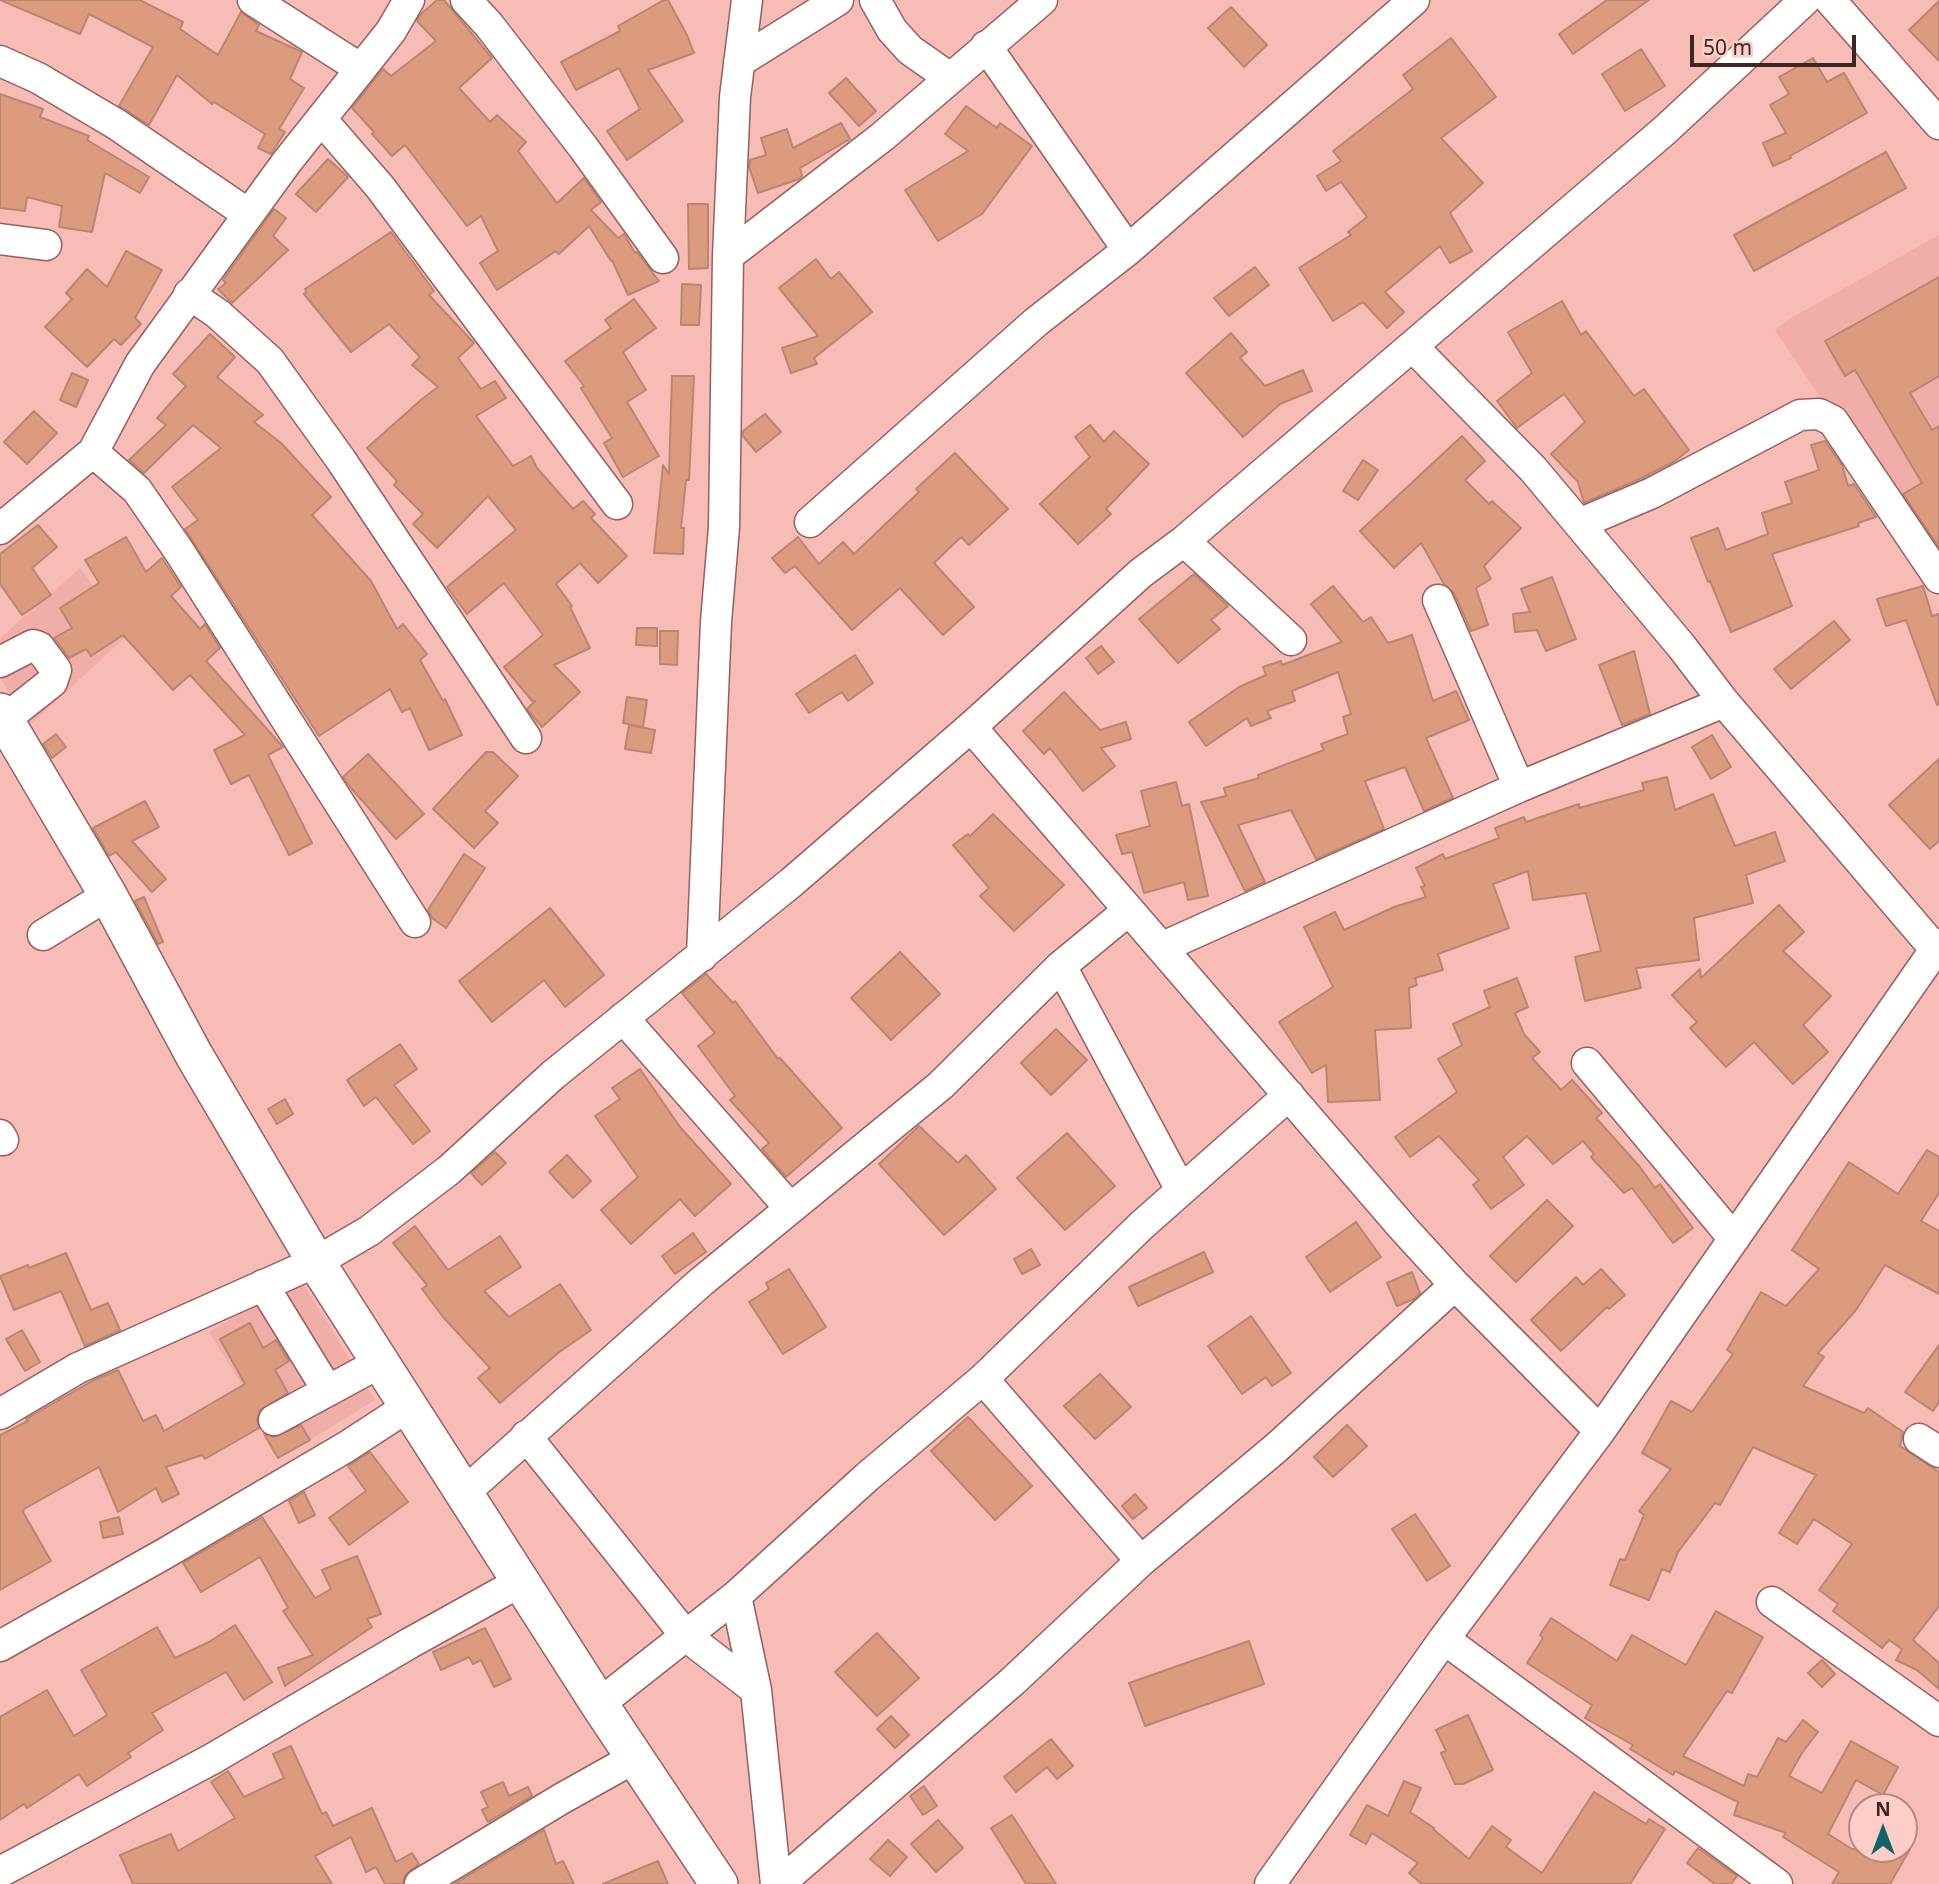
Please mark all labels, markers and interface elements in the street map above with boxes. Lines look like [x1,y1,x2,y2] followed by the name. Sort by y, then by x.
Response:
[1694,21,1860,65] scale bar
[1703,33,1752,61] text: 50 m
[1848,1793,1918,1863] north arrow
[1875,1796,1891,1822] text: N

